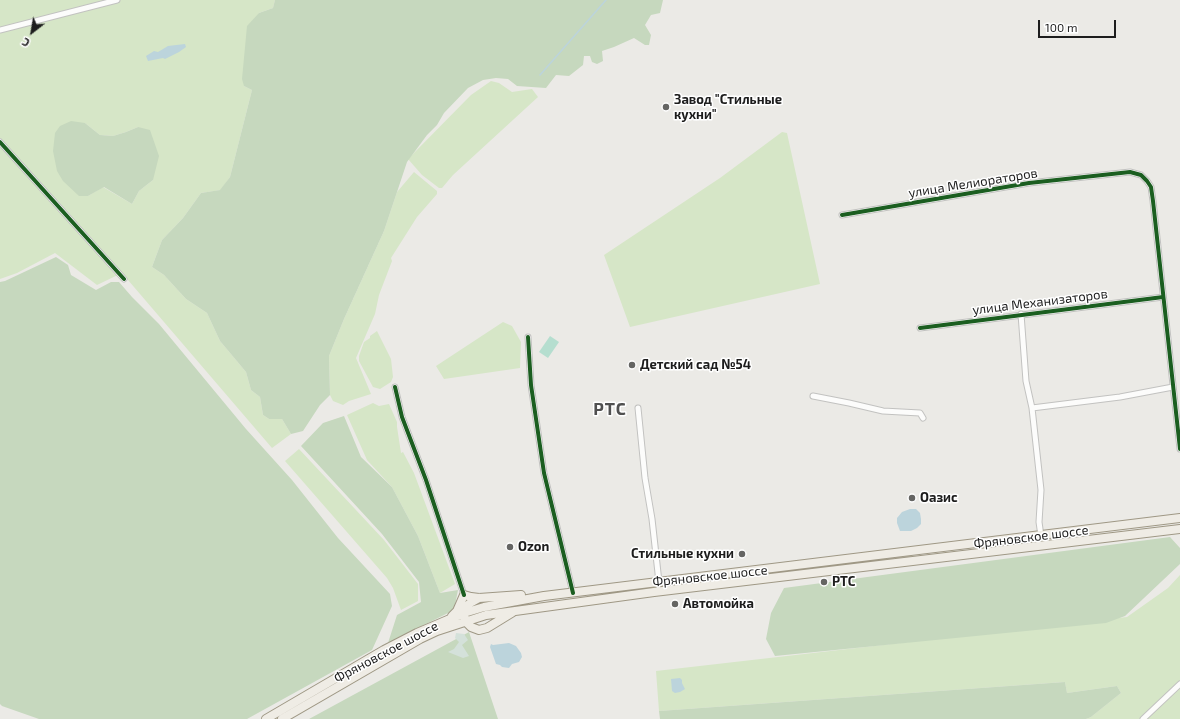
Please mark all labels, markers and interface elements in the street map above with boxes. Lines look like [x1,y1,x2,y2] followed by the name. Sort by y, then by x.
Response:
[12,12,52,52] north arrow
[1040,12,1118,38] scale bar
[1045,20,1077,34] text: 100 m
[19,35,32,50] text: С
[674,92,782,123] place label: Завод "Стильные кухни"
[661,102,671,112] marker: Завод "Стильные кухни"
[907,165,1039,201] street label: улица Мелиораторов
[971,286,1109,318] street label: улица Механизаторов
[640,357,751,373] place label: Детский сад №54
[627,360,637,370] marker: Детский сад №54
[593,399,627,419] district label: РТС
[920,490,958,506] place label: Оазис
[907,493,917,503] marker: Оазис
[973,522,1089,552] street label: Фряновское шоссе
[518,539,549,555] place label: Ozon
[505,542,515,552] marker: Ozon
[631,546,734,562] place label: Стильные кухни
[737,549,747,559] marker: Стильные кухни
[652,562,768,590] street label: Фряновское шоссе
[832,574,855,590] place label: РТС
[819,577,829,587] marker: РТС
[683,596,754,612] place label: Автомойка
[670,599,680,609] marker: Автомойка
[331,618,441,686] street label: Фряновское шоссе

